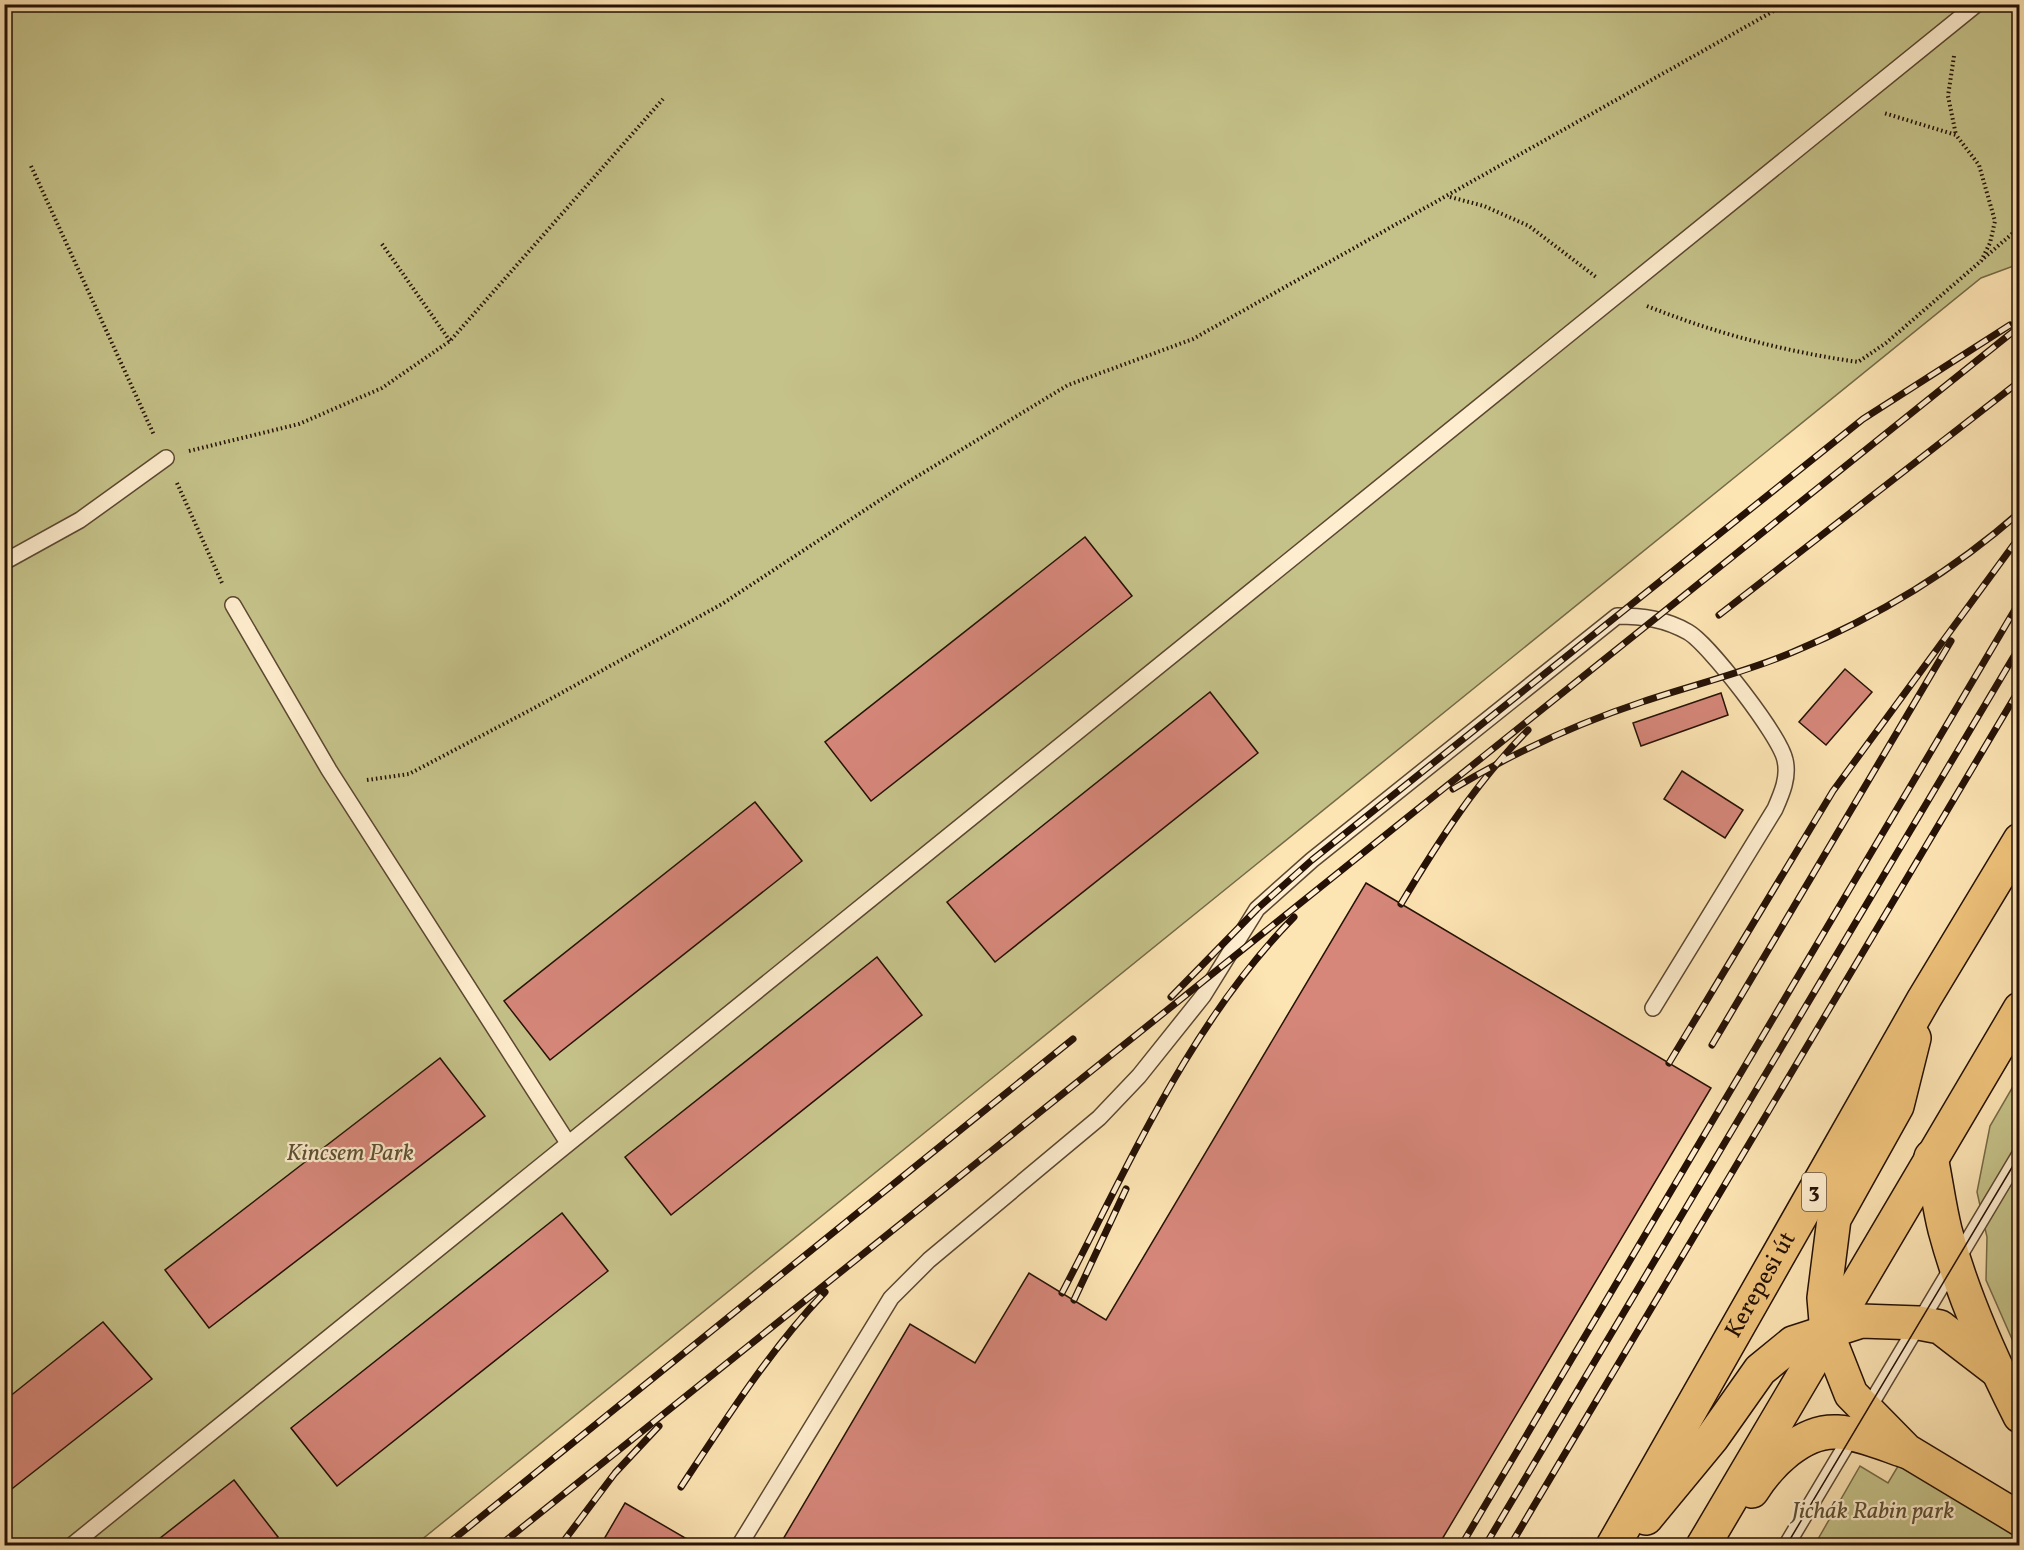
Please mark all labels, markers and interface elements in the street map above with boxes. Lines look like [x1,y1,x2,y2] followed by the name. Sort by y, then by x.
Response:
[286,1137,414,1171] park label: Kincsem Park
[1802,1173,1826,1211] road number: 3
[1717,1226,1805,1345] street label: Kerepesi út
[1790,1495,1954,1529] park label: Jichák Rabin park

